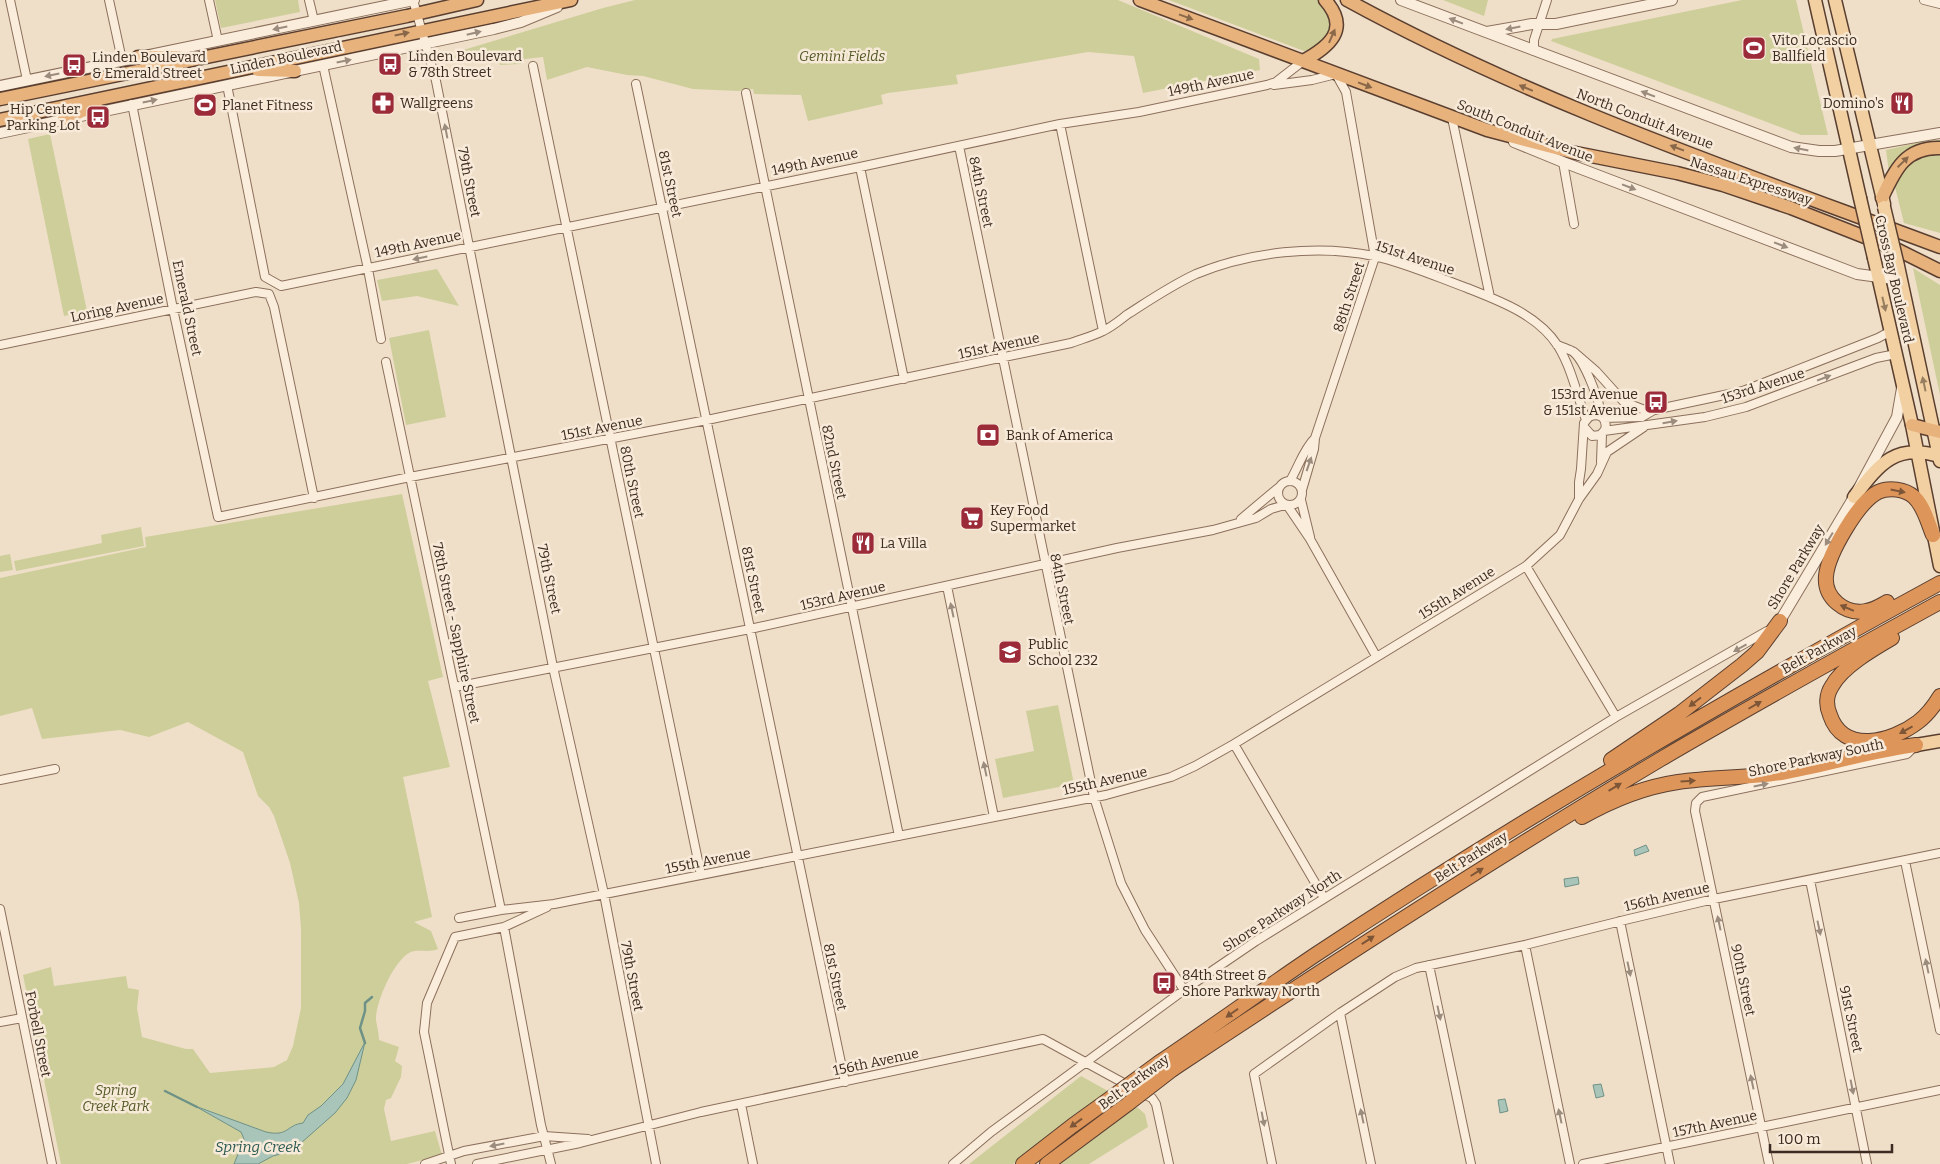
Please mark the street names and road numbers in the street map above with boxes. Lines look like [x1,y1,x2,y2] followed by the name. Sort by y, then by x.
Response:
[228,38,344,78] street label: Linden Boulevard
[1166,66,1256,100] street label: 149th Avenue
[1574,85,1716,153] street label: North Conduit Avenue
[1455,96,1595,166] street label: South Conduit Avenue
[770,145,860,179] street label: 149th Avenue
[454,146,484,218] street label: 79th Street
[655,149,685,219] street label: 81st Street
[1688,153,1815,209] street label: Nassau Expressway
[965,155,997,229] street label: 84th Street
[1871,213,1917,345] street label: Cross Bay Boulevard
[373,227,463,261] street label: 149th Avenue
[1373,237,1457,279] street label: 151st Avenue
[169,258,205,358] street label: Emerald Street
[1330,260,1368,334] street label: 88th Street
[69,290,165,326] street label: Loring Avenue
[957,329,1041,363] street label: 151st Avenue
[1719,365,1807,407] street label: 153rd Avenue
[560,412,644,444] street label: 151st Avenue
[818,423,850,501] street label: 82nd Street
[616,444,648,520] street label: 80th Street
[1764,521,1828,613] street label: Shore Parkway
[429,541,483,725] street label: 78th Street - Sapphire Street
[533,543,565,615] street label: 79th Street
[738,545,768,615] street label: 81st Street
[1046,552,1078,626] street label: 84th Street
[1416,563,1498,623] street label: 155th Avenue
[799,578,887,614] street label: 153rd Avenue
[1778,622,1860,678] street label: Belt Parkway
[1747,735,1885,781] street label: Shore Parkway South
[1061,763,1149,799] street label: 155th Avenue
[1431,827,1511,886] street label: Belt Parkway
[664,844,752,878] street label: 155th Avenue
[1220,866,1345,956] street label: Shore Parkway North
[1623,879,1711,915] street label: 156th Avenue
[617,940,647,1012] street label: 79th Street
[820,942,850,1012] street label: 81st Street
[1727,942,1759,1018] street label: 90th Street
[1836,984,1866,1054] street label: 91st Street
[21,990,55,1078] street label: Forbell Street
[832,1045,920,1079] street label: 156th Avenue
[1095,1050,1173,1113] street label: Belt Parkway
[1671,1107,1759,1141] street label: 157th Avenue

